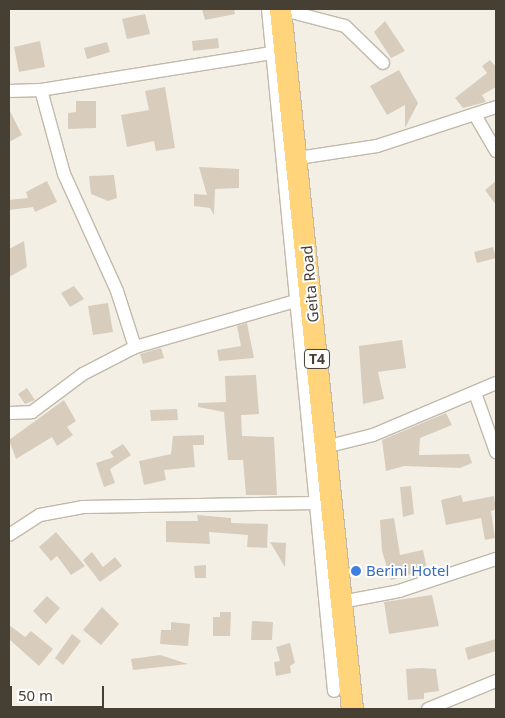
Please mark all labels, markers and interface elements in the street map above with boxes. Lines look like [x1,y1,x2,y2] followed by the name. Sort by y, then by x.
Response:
[298,245,322,323] street label: Geita Road
[303,348,331,370] road number: T4
[366,562,449,580] place label: Berini Hotel
[350,565,362,577] marker: Berini Hotel
[12,676,106,708] scale bar
[18,685,53,705] text: 50 m

